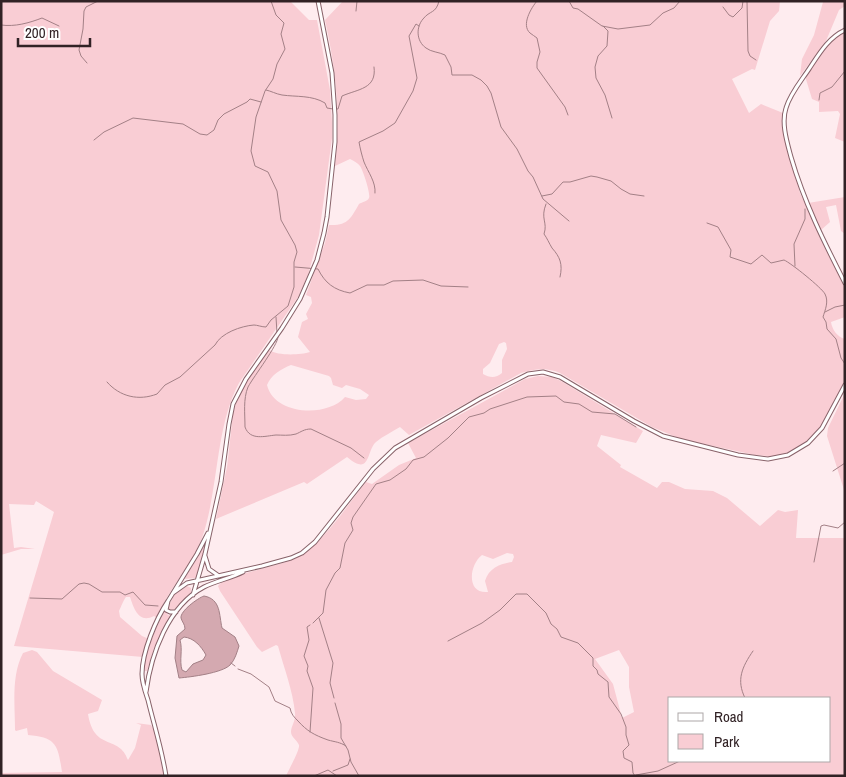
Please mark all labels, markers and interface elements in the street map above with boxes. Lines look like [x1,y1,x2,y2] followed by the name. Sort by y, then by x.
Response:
[18,15,90,47] scale bar
[25,22,59,43] text: 200 m
[668,697,831,762] legend
[714,706,743,727] text: Road
[714,731,740,752] text: Park

